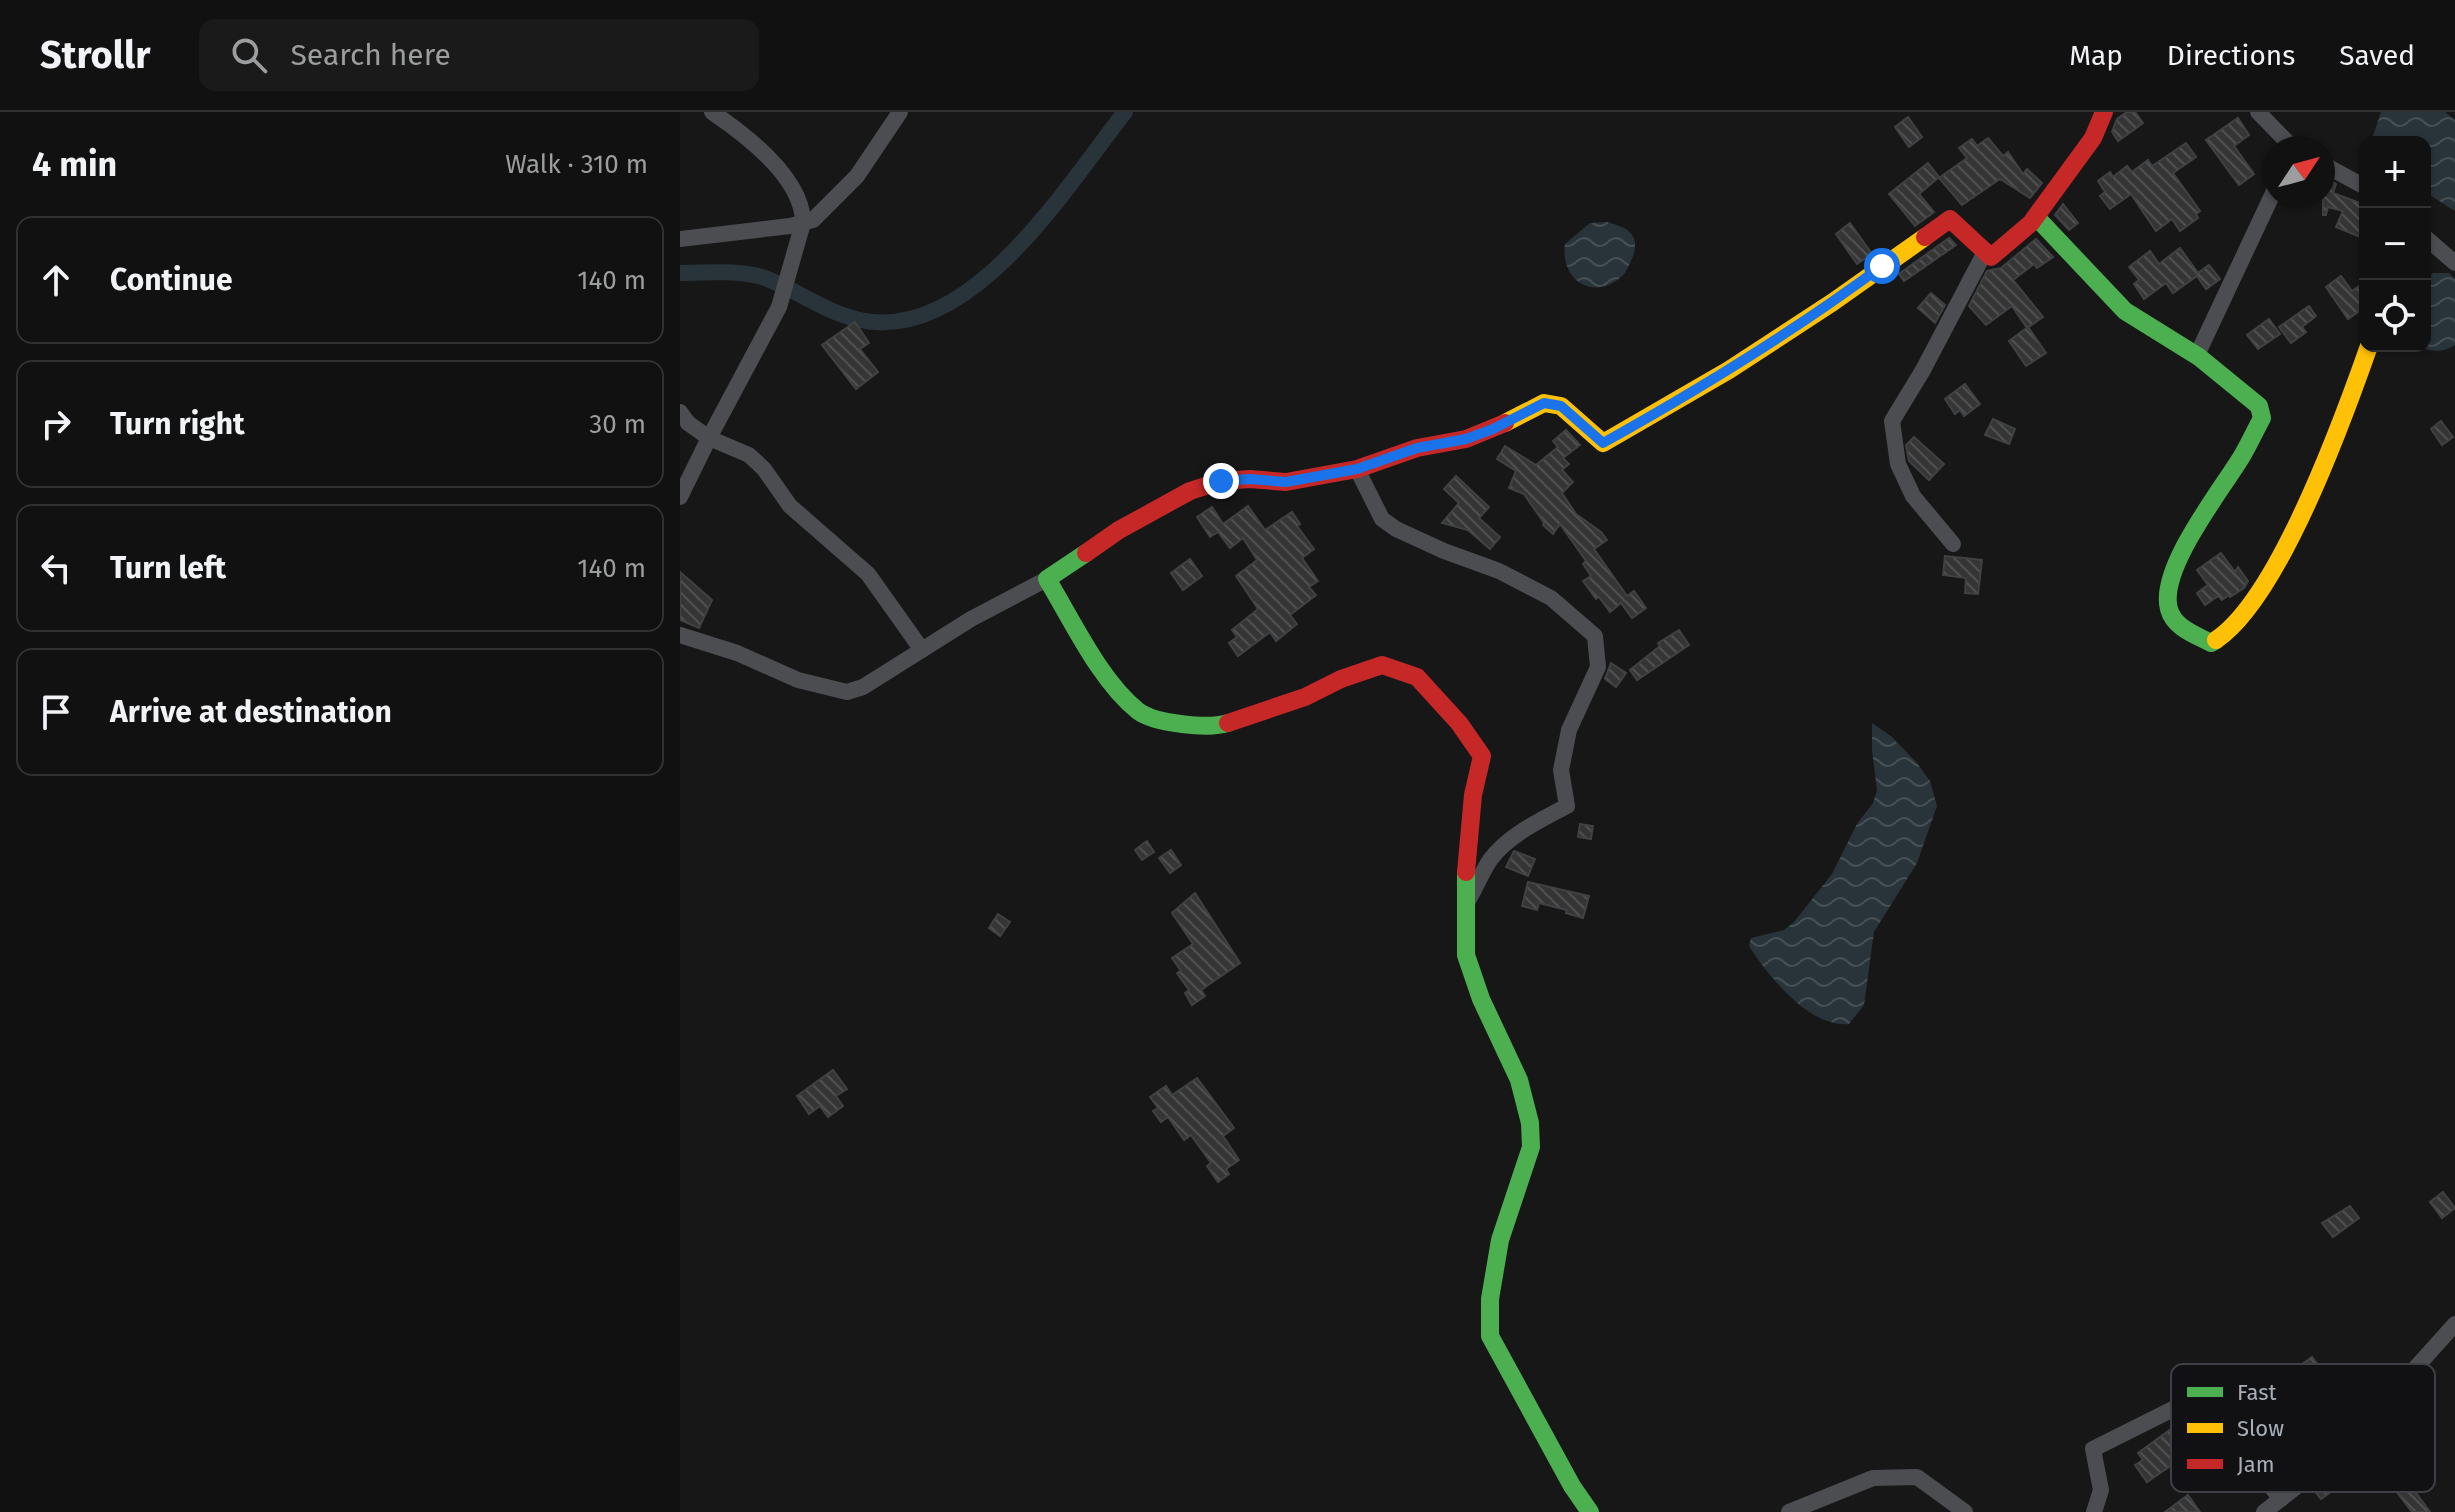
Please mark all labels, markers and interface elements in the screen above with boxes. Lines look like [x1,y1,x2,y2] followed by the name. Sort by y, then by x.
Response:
[199,19,759,91] search box
[40,32,151,78] text: Strollr
[227,33,271,77] icon: search
[291,37,451,73] text: Search here
[2069,39,2123,72] text: Map
[2167,39,2295,72] text: Directions
[2339,39,2415,72] text: Saved
[2263,136,2335,208] north arrow
[2359,136,2431,352] map controls
[2359,136,2431,208] button: +
[32,144,117,185] text: 4 min
[505,149,648,180] text: Walk · 310 m
[2359,208,2431,280] button: −
[1864,248,1900,284] route start
[34,258,78,302] icon: ahead
[110,262,233,298] text: Continue
[577,265,646,296] text: 140 m
[2359,280,2431,352] button: locate
[34,402,78,446] icon: right
[110,406,245,442] text: Turn right
[589,409,646,440] text: 30 m
[1203,463,1239,499] route end
[34,546,78,590] icon: left
[110,550,226,586] text: Turn left
[577,553,646,584] text: 140 m
[34,690,78,734] icon: arrive
[110,694,392,730] text: Arrive at destination
[2171,1364,2435,1492] legend
[2237,1379,2277,1406] text: Fast
[2237,1415,2284,1442] text: Slow
[2237,1451,2275,1478] text: Jam

